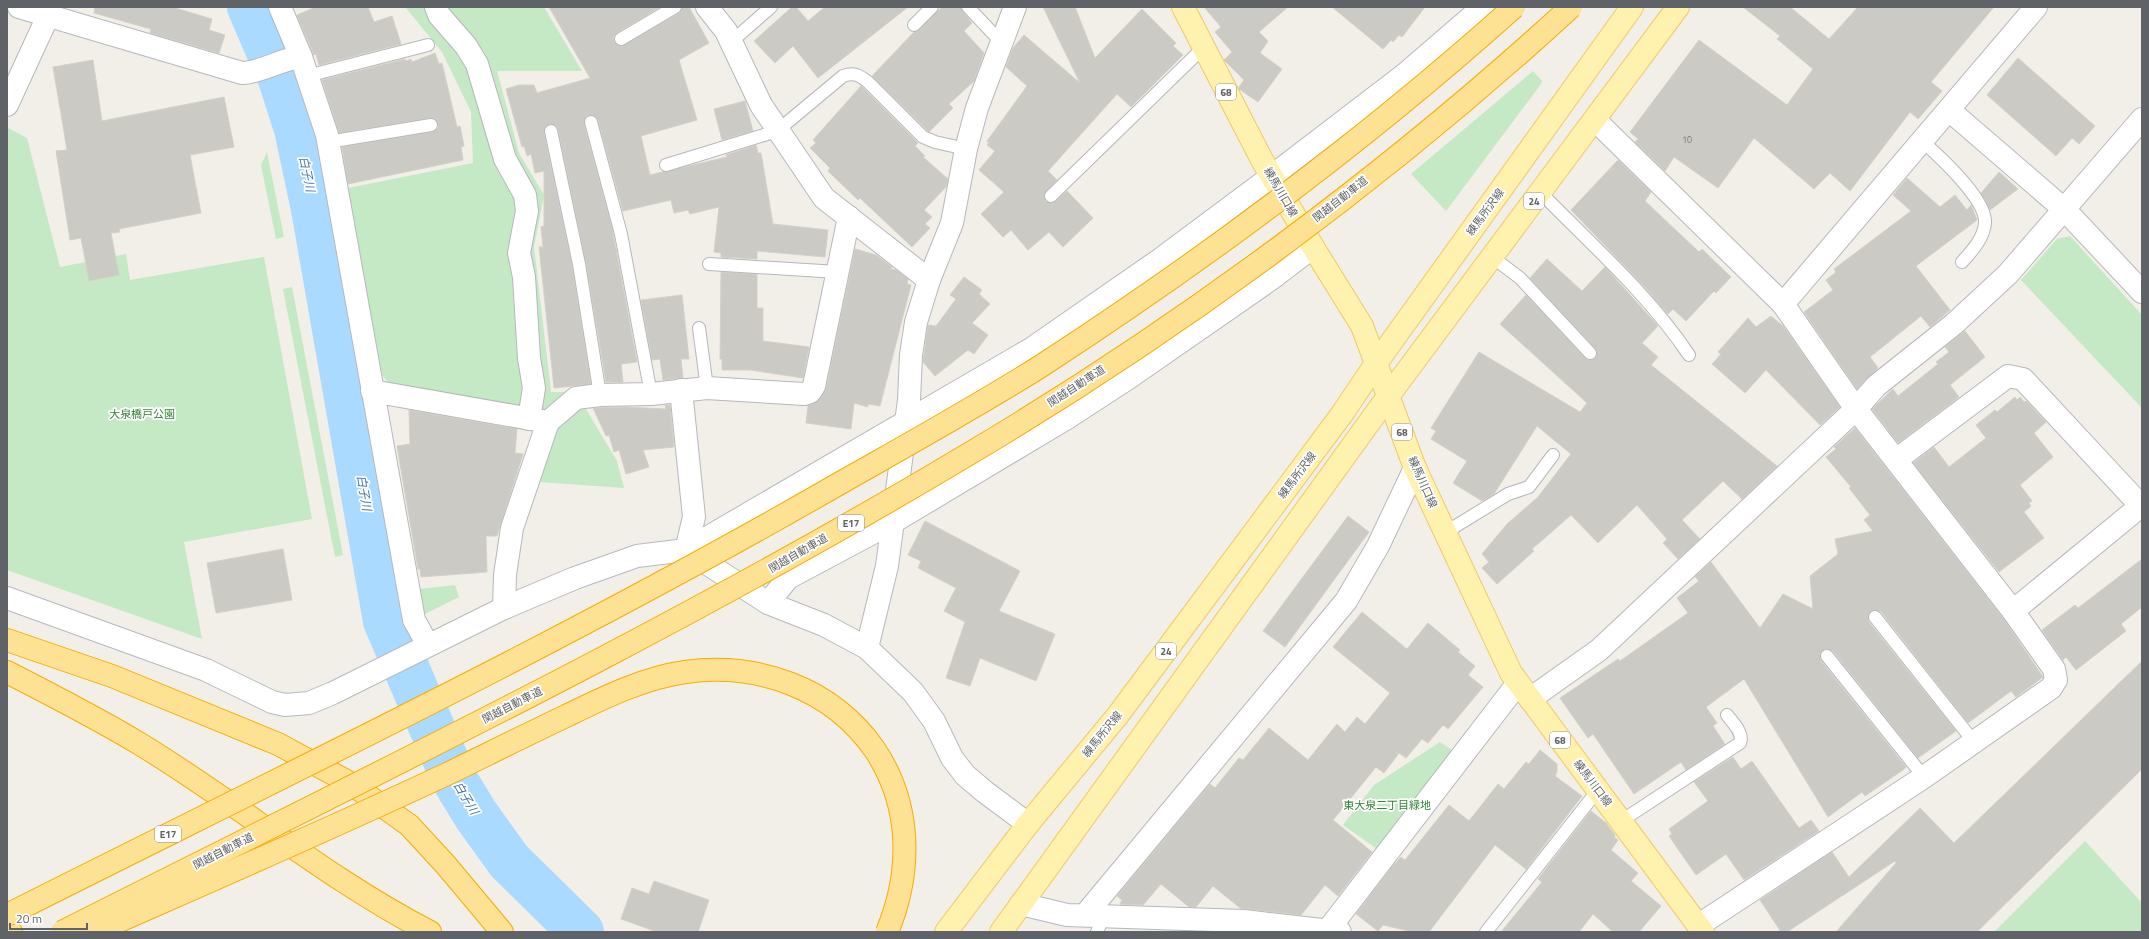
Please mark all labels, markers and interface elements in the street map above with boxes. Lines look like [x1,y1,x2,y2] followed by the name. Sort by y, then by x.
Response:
[1216,84,1236,100] road number: 68
[1682,133,1692,146] house number: 10
[294,154,321,195] water label: 白子川
[1260,164,1302,220] street label: 練馬川口線
[1309,172,1371,226] street label: 関越自動車道
[1462,185,1508,239] street label: 練馬所沢線
[1524,193,1544,209] road number: 24
[1044,361,1108,411] street label: 関越自動車道
[109,406,175,422] park label: 大泉橋戸公園
[1392,424,1412,440] road number: 68
[1274,448,1320,502] street label: 練馬所沢線
[1405,454,1441,510] street label: 練馬川口線
[352,474,377,514] water label: 白子川
[838,515,864,531] road number: E17
[765,530,831,576] street label: 関越自動車道
[1156,643,1176,659] road number: 24
[479,683,545,727] street label: 関越自動車道
[1078,708,1126,760] street label: 練馬所沢線
[1550,732,1570,748] road number: 68
[1570,756,1616,810] street label: 練馬川口線
[449,777,485,820] water label: 白子川
[1343,797,1431,813] park label: 東大泉二丁目緑地
[155,826,181,842] road number: E17
[190,829,256,873] street label: 関越自動車道
[10,905,87,931] scale bar
[16,909,42,928] text: 20 m

